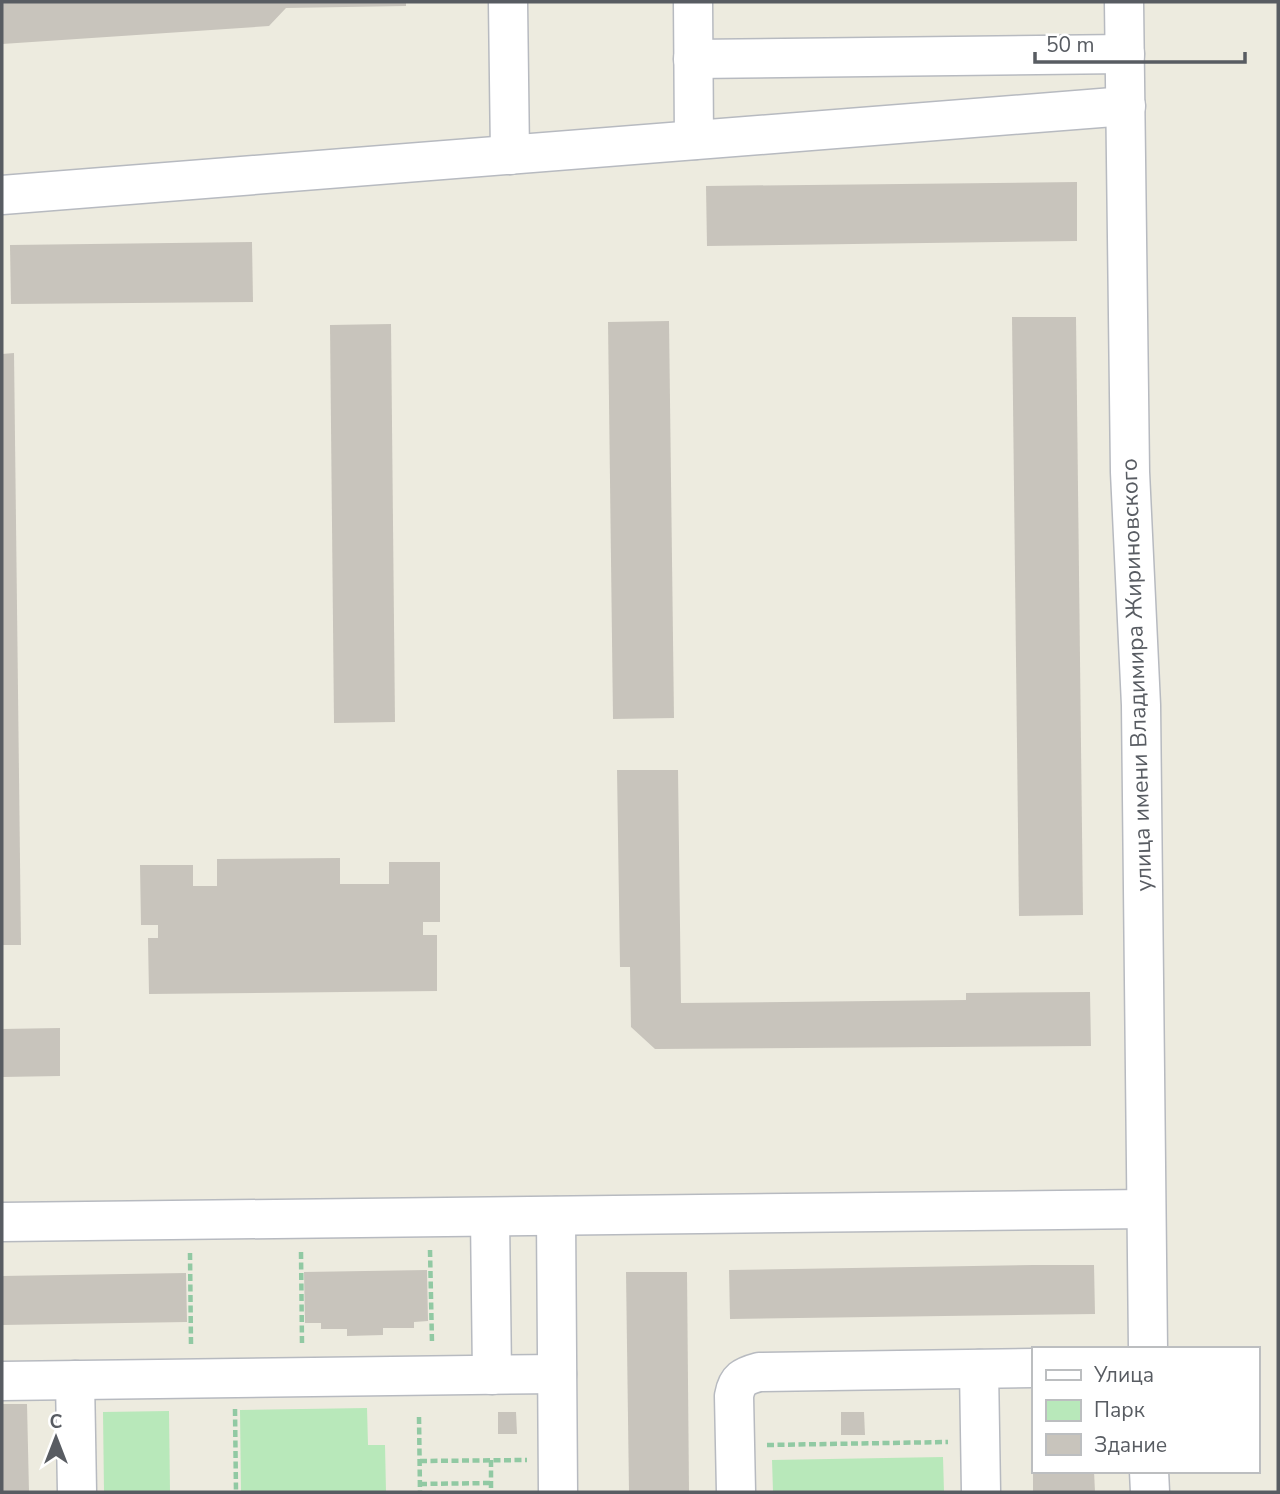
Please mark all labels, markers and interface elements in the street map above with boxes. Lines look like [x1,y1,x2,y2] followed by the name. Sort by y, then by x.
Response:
[1035,21,1245,65] scale bar
[1046,31,1095,59] text: 50 m
[1113,458,1160,892] street label: улица имени Владимира Жириновского
[1032,1347,1259,1473] legend
[1093,1361,1154,1389] text: Улица
[1094,1396,1146,1424] text: Парк
[21,1403,91,1473] north arrow
[50,1409,63,1435] text: С
[1094,1431,1167,1459] text: Здание

